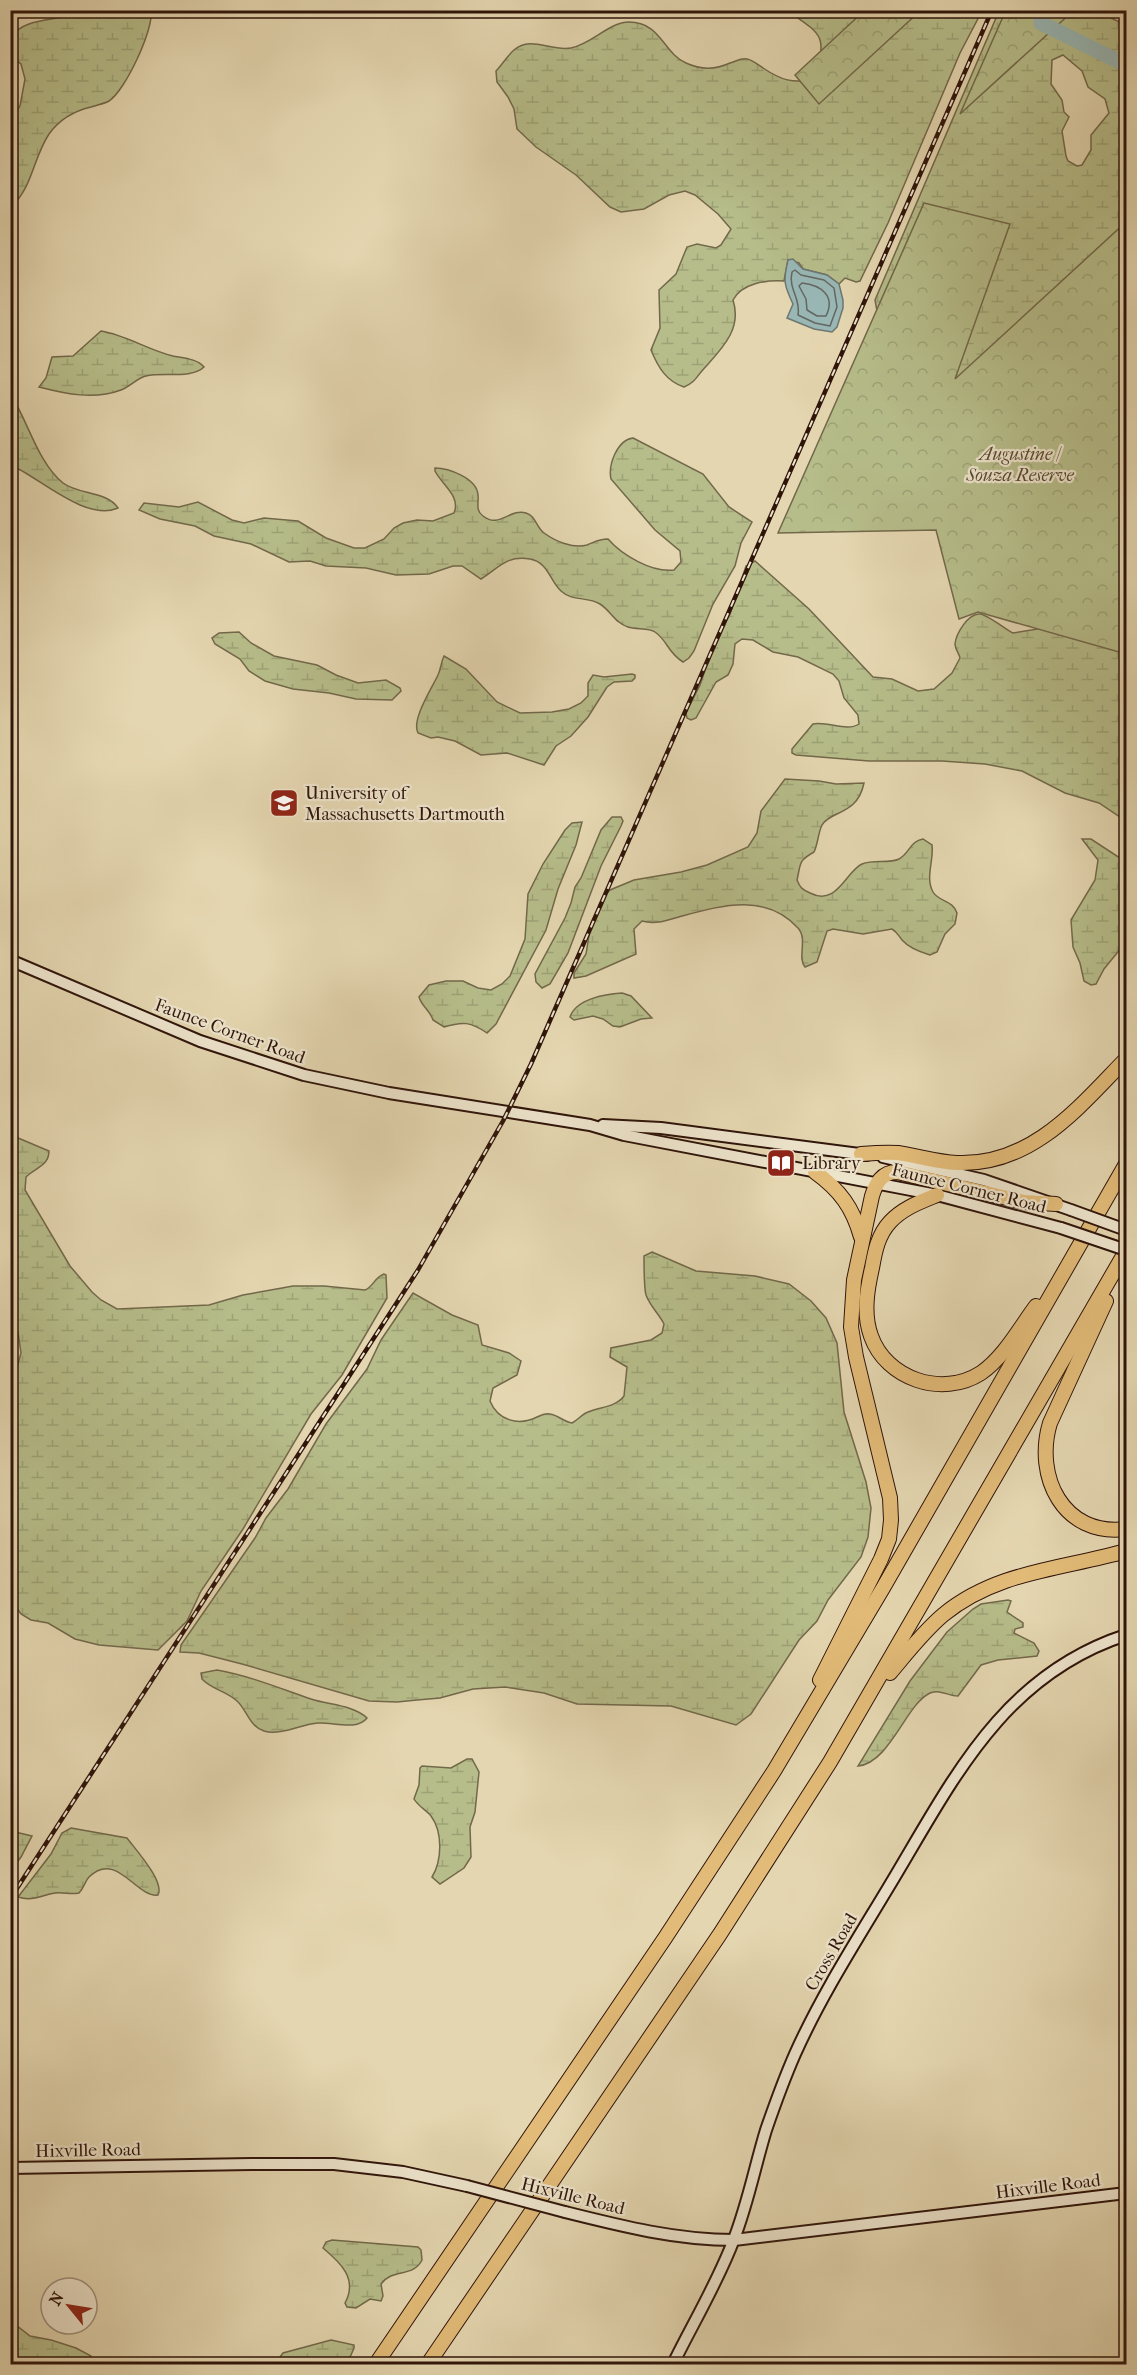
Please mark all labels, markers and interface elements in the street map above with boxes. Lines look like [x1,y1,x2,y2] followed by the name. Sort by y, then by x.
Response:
[965,444,1075,486] park label: Augustine / Souza Reserve
[305,783,505,825] place label: University of Massachusetts Dartmouth
[268,787,300,819] school or university icon: University of Massachusetts Dartmouth
[152,994,308,1069] street label: Faunce Corner Road
[765,1147,797,1179] library icon: Library
[802,1153,862,1174] place label: Library
[889,1159,1049,1218] street label: Faunce Corner Road
[801,1910,862,1995] street label: Cross Road
[35,2139,141,2162] street label: Hixville Road
[994,2170,1102,2203] street label: Hixville Road
[519,2173,627,2220] street label: Hixville Road
[39,2276,99,2336] north arrow
[45,2288,68,2309] text: N

